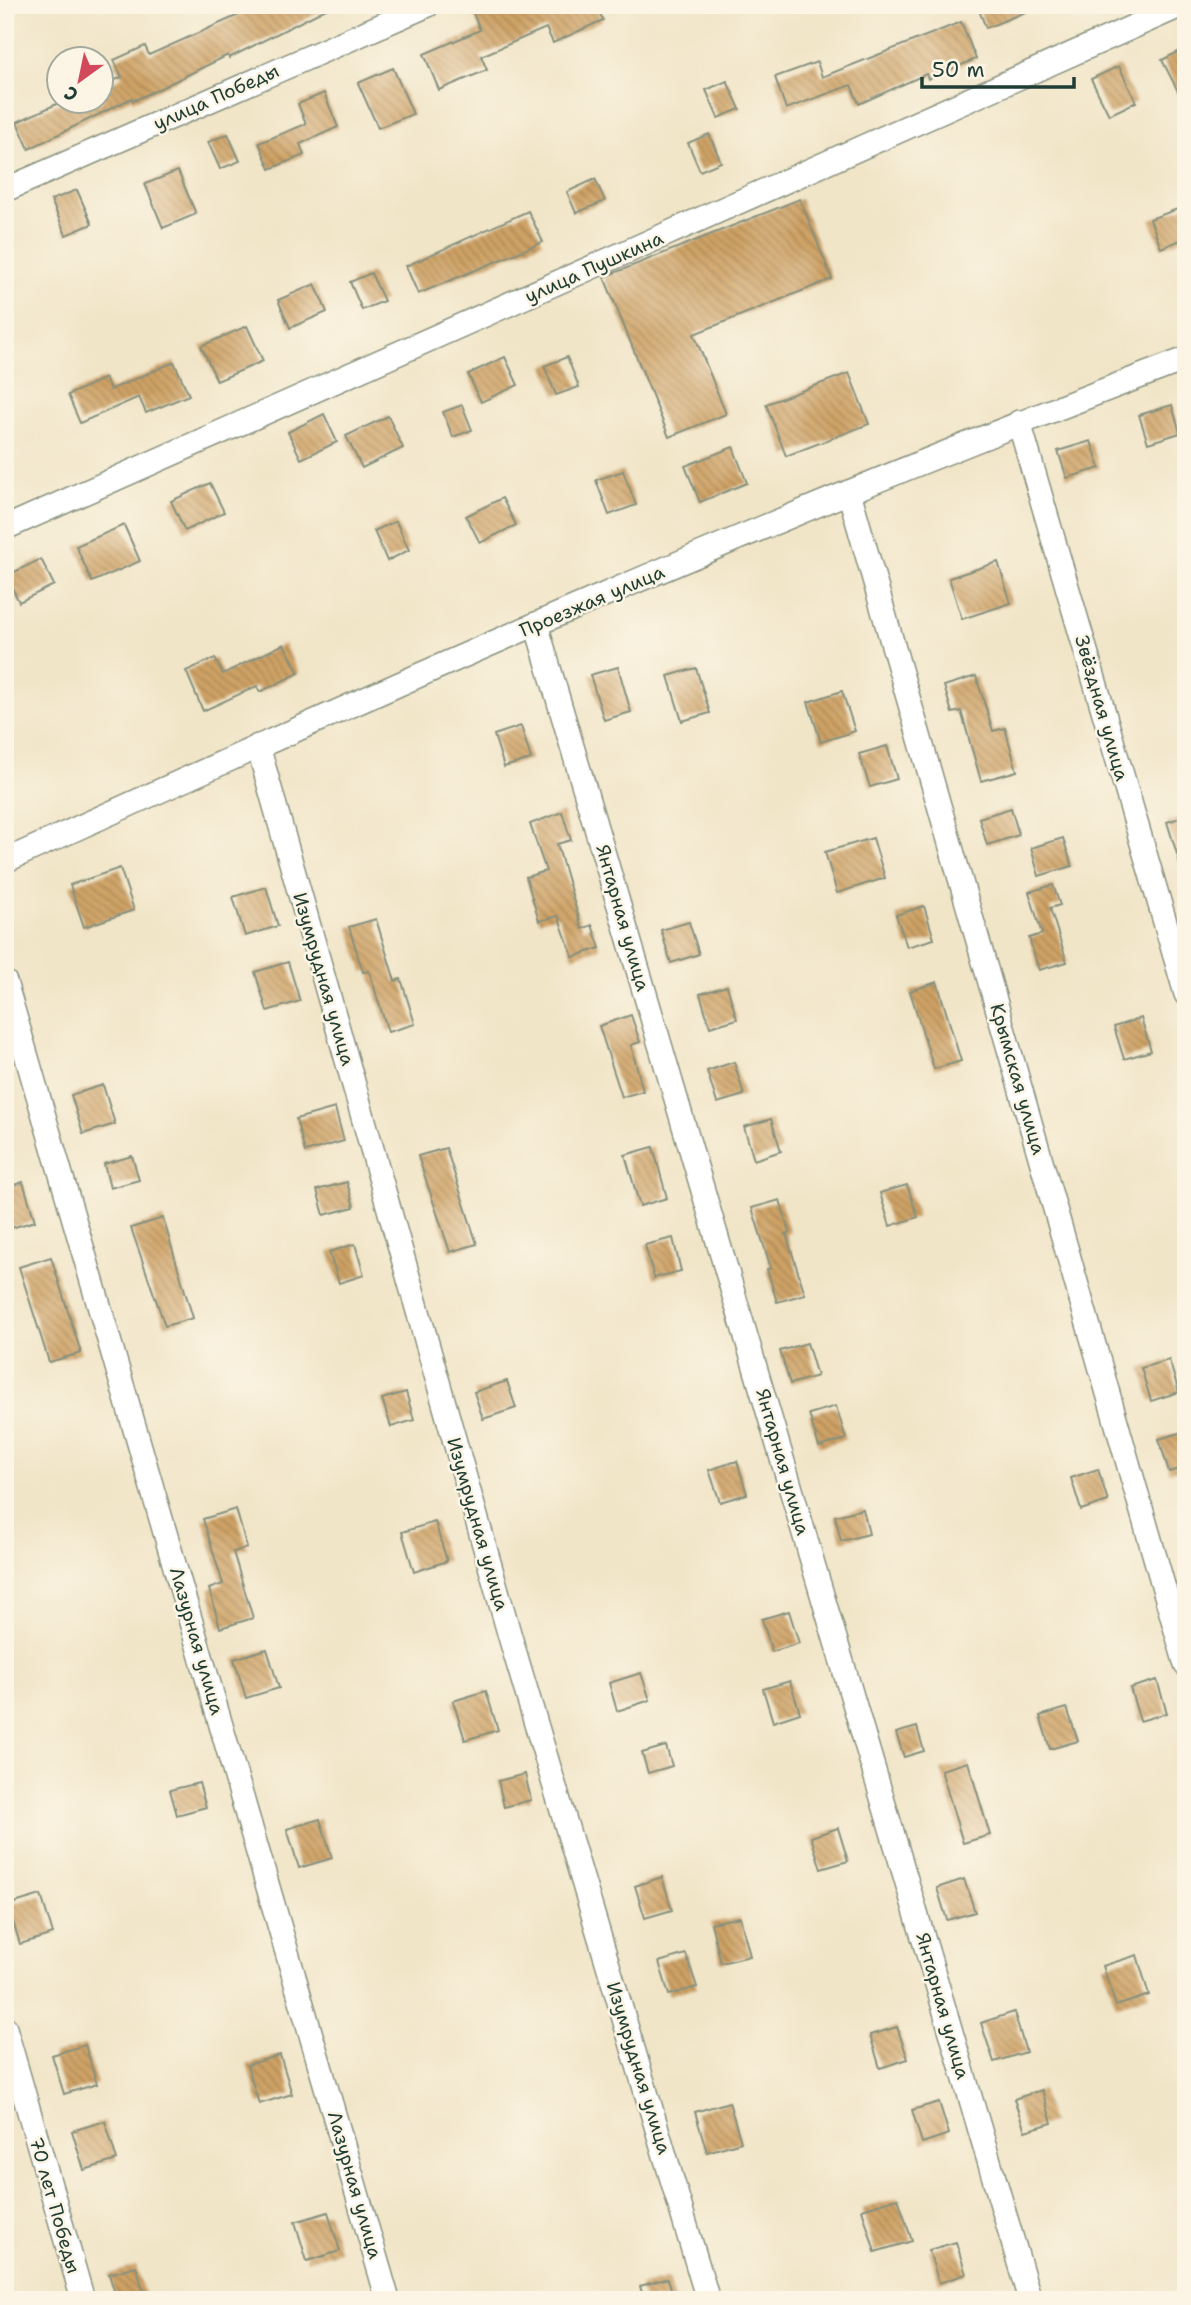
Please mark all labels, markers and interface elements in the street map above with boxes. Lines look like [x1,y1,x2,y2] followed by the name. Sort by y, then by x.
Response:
[46,46,116,116] north arrow
[922,46,1074,90] scale bar
[932,56,985,84] text: 50 m
[149,58,283,136] street label: улица Победы
[59,80,83,107] text: С
[521,225,667,309] street label: улица Пушкина
[516,559,668,643] street label: Проезжая улица
[1069,632,1135,784] street label: Звёздная улица
[590,842,656,994] street label: Янтарная улица
[287,889,361,1069] street label: Изумрудная улица
[984,1001,1052,1158] street label: Крымская улица
[750,1386,816,1538] street label: Янтарная улица
[441,1434,515,1614] street label: Изумрудная улица
[164,1564,230,1718] street label: Лазурная улица
[910,1930,976,2082] street label: Янтарная улица
[601,1979,677,2158] street label: Изумрудная улица
[322,2108,388,2262] street label: Лазурная улица
[24,2134,86,2276] street label: 70 лет Победы

